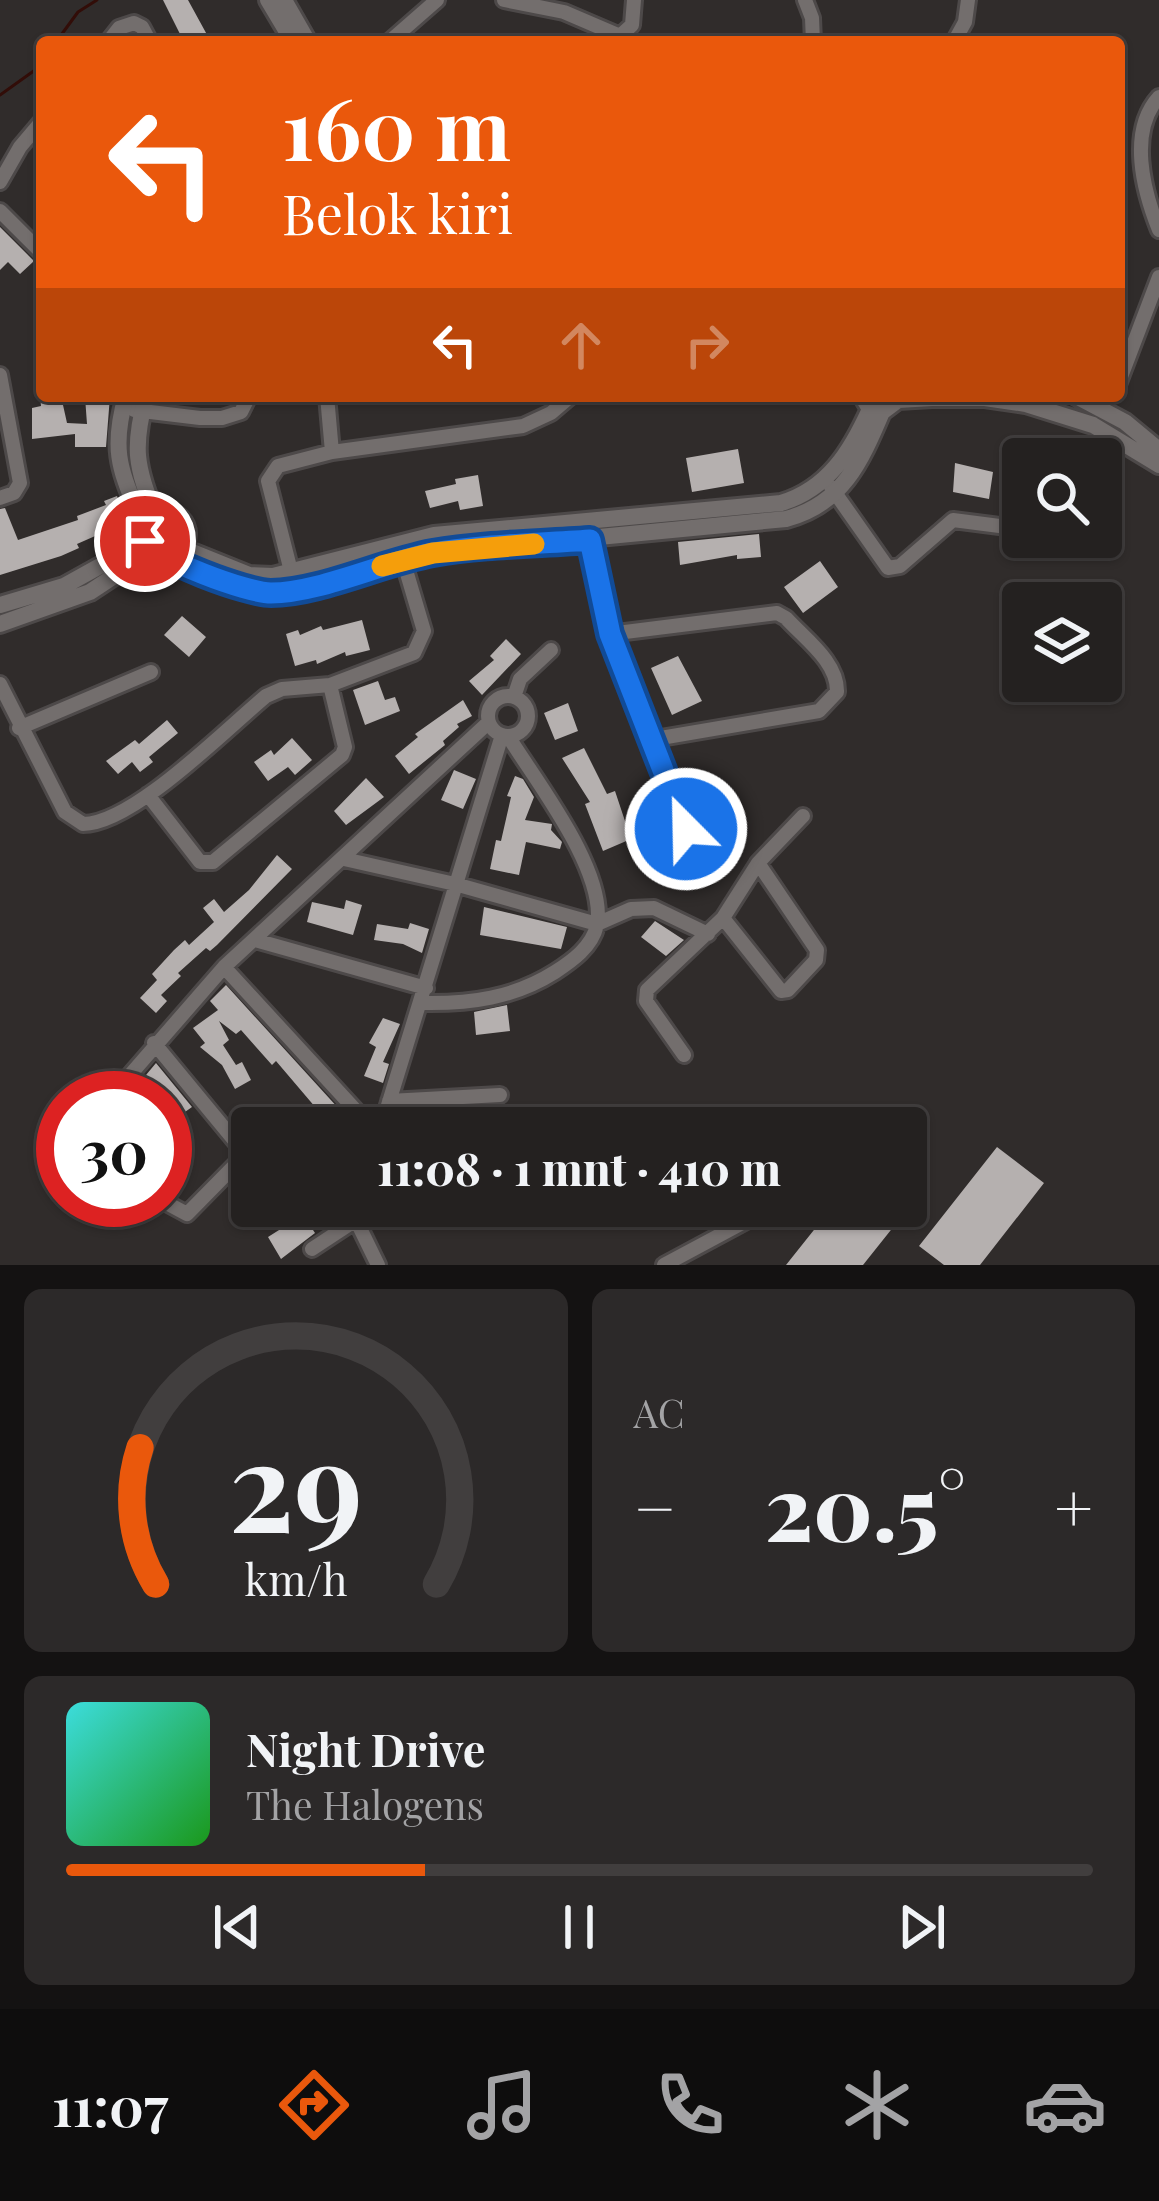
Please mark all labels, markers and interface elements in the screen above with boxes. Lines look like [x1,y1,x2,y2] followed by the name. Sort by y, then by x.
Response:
[282,70,511,182] text: 160 m
[84,84,240,240] icon: left
[282,177,513,249] text: Belok kiri
[422,312,488,378] icon: left
[548,312,614,378] icon: ahead
[674,312,740,378] icon: right
[1002,438,1122,702] map controls
[1002,438,1122,558] button: search
[94,490,196,592] pin
[112,508,178,574] icon: arrive
[1002,582,1122,702] button: layers
[623,766,749,892] position arrow
[36,1071,192,1227] speed limit sign: 30
[377,1137,781,1197] text: 11:08 · 1 mnt · 410 m
[634,1386,685,1438] text: AC
[229,1398,363,1564] text: 29
[765,1445,966,1565] text: 20.5°
[634,1462,676,1550] text: −
[1054,1462,1093,1550] text: +
[244,1549,347,1606] text: km/h
[246,1718,485,1778] text: Night Drive
[246,1778,484,1830] text: The Halogens
[204,1894,270,1960] icon: previous
[546,1894,612,1960] icon: pause
[889,1894,955,1960] icon: next
[272,2063,356,2147] icon: directions
[460,2063,544,2147] icon: music
[648,2063,732,2147] icon: phone
[835,2063,919,2147] icon: climate
[1023,2063,1107,2147] icon: car
[52,2069,168,2141] text: 11:07

